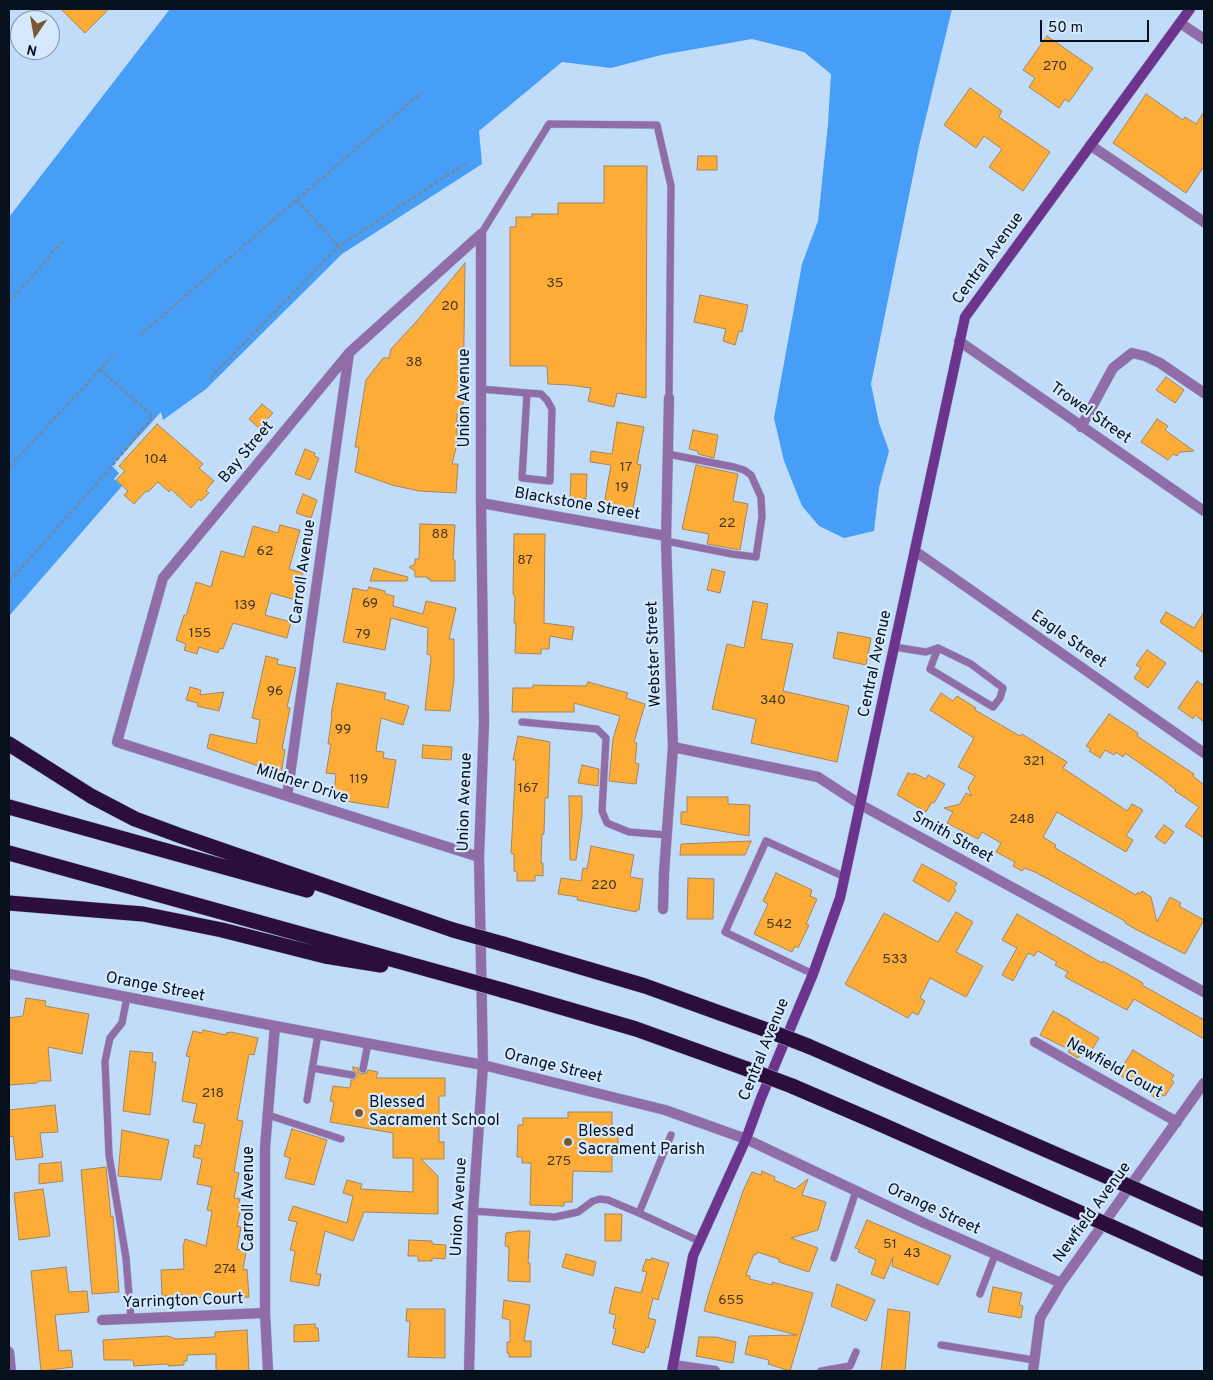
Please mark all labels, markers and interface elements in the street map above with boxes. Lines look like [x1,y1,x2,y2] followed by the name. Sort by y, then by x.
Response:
[10,10,60,60] north arrow
[1043,10,1152,42] scale bar
[1048,19,1083,38] text: 50 m
[25,40,39,59] text: N
[1043,59,1067,75] house number: 270
[949,209,1029,309] street label: Central Avenue
[546,276,564,292] house number: 35
[441,299,459,315] house number: 20
[456,348,476,448] street label: Union Avenue
[406,355,422,371] house number: 38
[1046,379,1134,449] street label: Trowel Street
[215,418,279,488] street label: Bay Street
[145,452,167,468] house number: 104
[620,460,632,476] house number: 17
[615,480,629,496] house number: 19
[513,484,641,526] street label: Blackstone Street
[718,516,736,532] house number: 22
[287,518,321,626] street label: Carroll Avenue
[431,527,449,543] house number: 88
[257,544,273,560] house number: 62
[517,553,533,569] house number: 87
[362,596,378,612] house number: 69
[234,598,256,614] house number: 139
[644,600,666,708] street label: Webster Street
[1027,607,1109,673] street label: Eagle Street
[855,609,897,719] street label: Central Avenue
[189,626,211,642] house number: 155
[355,627,371,643] house number: 79
[267,684,283,700] house number: 96
[760,693,786,709] house number: 340
[335,722,351,738] house number: 99
[455,752,477,852] street label: Union Avenue
[1023,754,1045,770] house number: 321
[253,761,351,809] street label: Mildner Drive
[350,772,368,788] house number: 119
[518,781,538,797] house number: 167
[908,808,996,868] street label: Smith Street
[1009,812,1035,828] house number: 248
[591,878,617,894] house number: 220
[766,917,792,933] house number: 542
[882,952,908,968] house number: 533
[104,969,206,1007] street label: Orange Street
[736,996,794,1104] street label: Central Avenue
[1062,1035,1166,1103] street label: Newfield Court
[502,1045,604,1089] street label: Orange Street
[202,1086,224,1102] house number: 218
[369,1094,500,1132] place label: Blessed Sacrament School
[353,1107,365,1119] marker: Blessed Sacrament School
[578,1123,705,1161] place label: Blessed Sacrament Parish
[562,1136,574,1148] marker: Blessed Sacrament Parish
[240,1146,260,1252] street label: Carroll Avenue
[547,1154,571,1170] house number: 275
[448,1157,472,1257] street label: Union Avenue
[1050,1159,1136,1267] street label: Newfield Avenue
[883,1180,983,1240] street label: Orange Street
[883,1237,897,1253] house number: 51
[903,1246,921,1262] house number: 43
[213,1262,237,1278] house number: 274
[122,1290,244,1314] street label: Yarrington Court
[718,1293,744,1309] house number: 655

